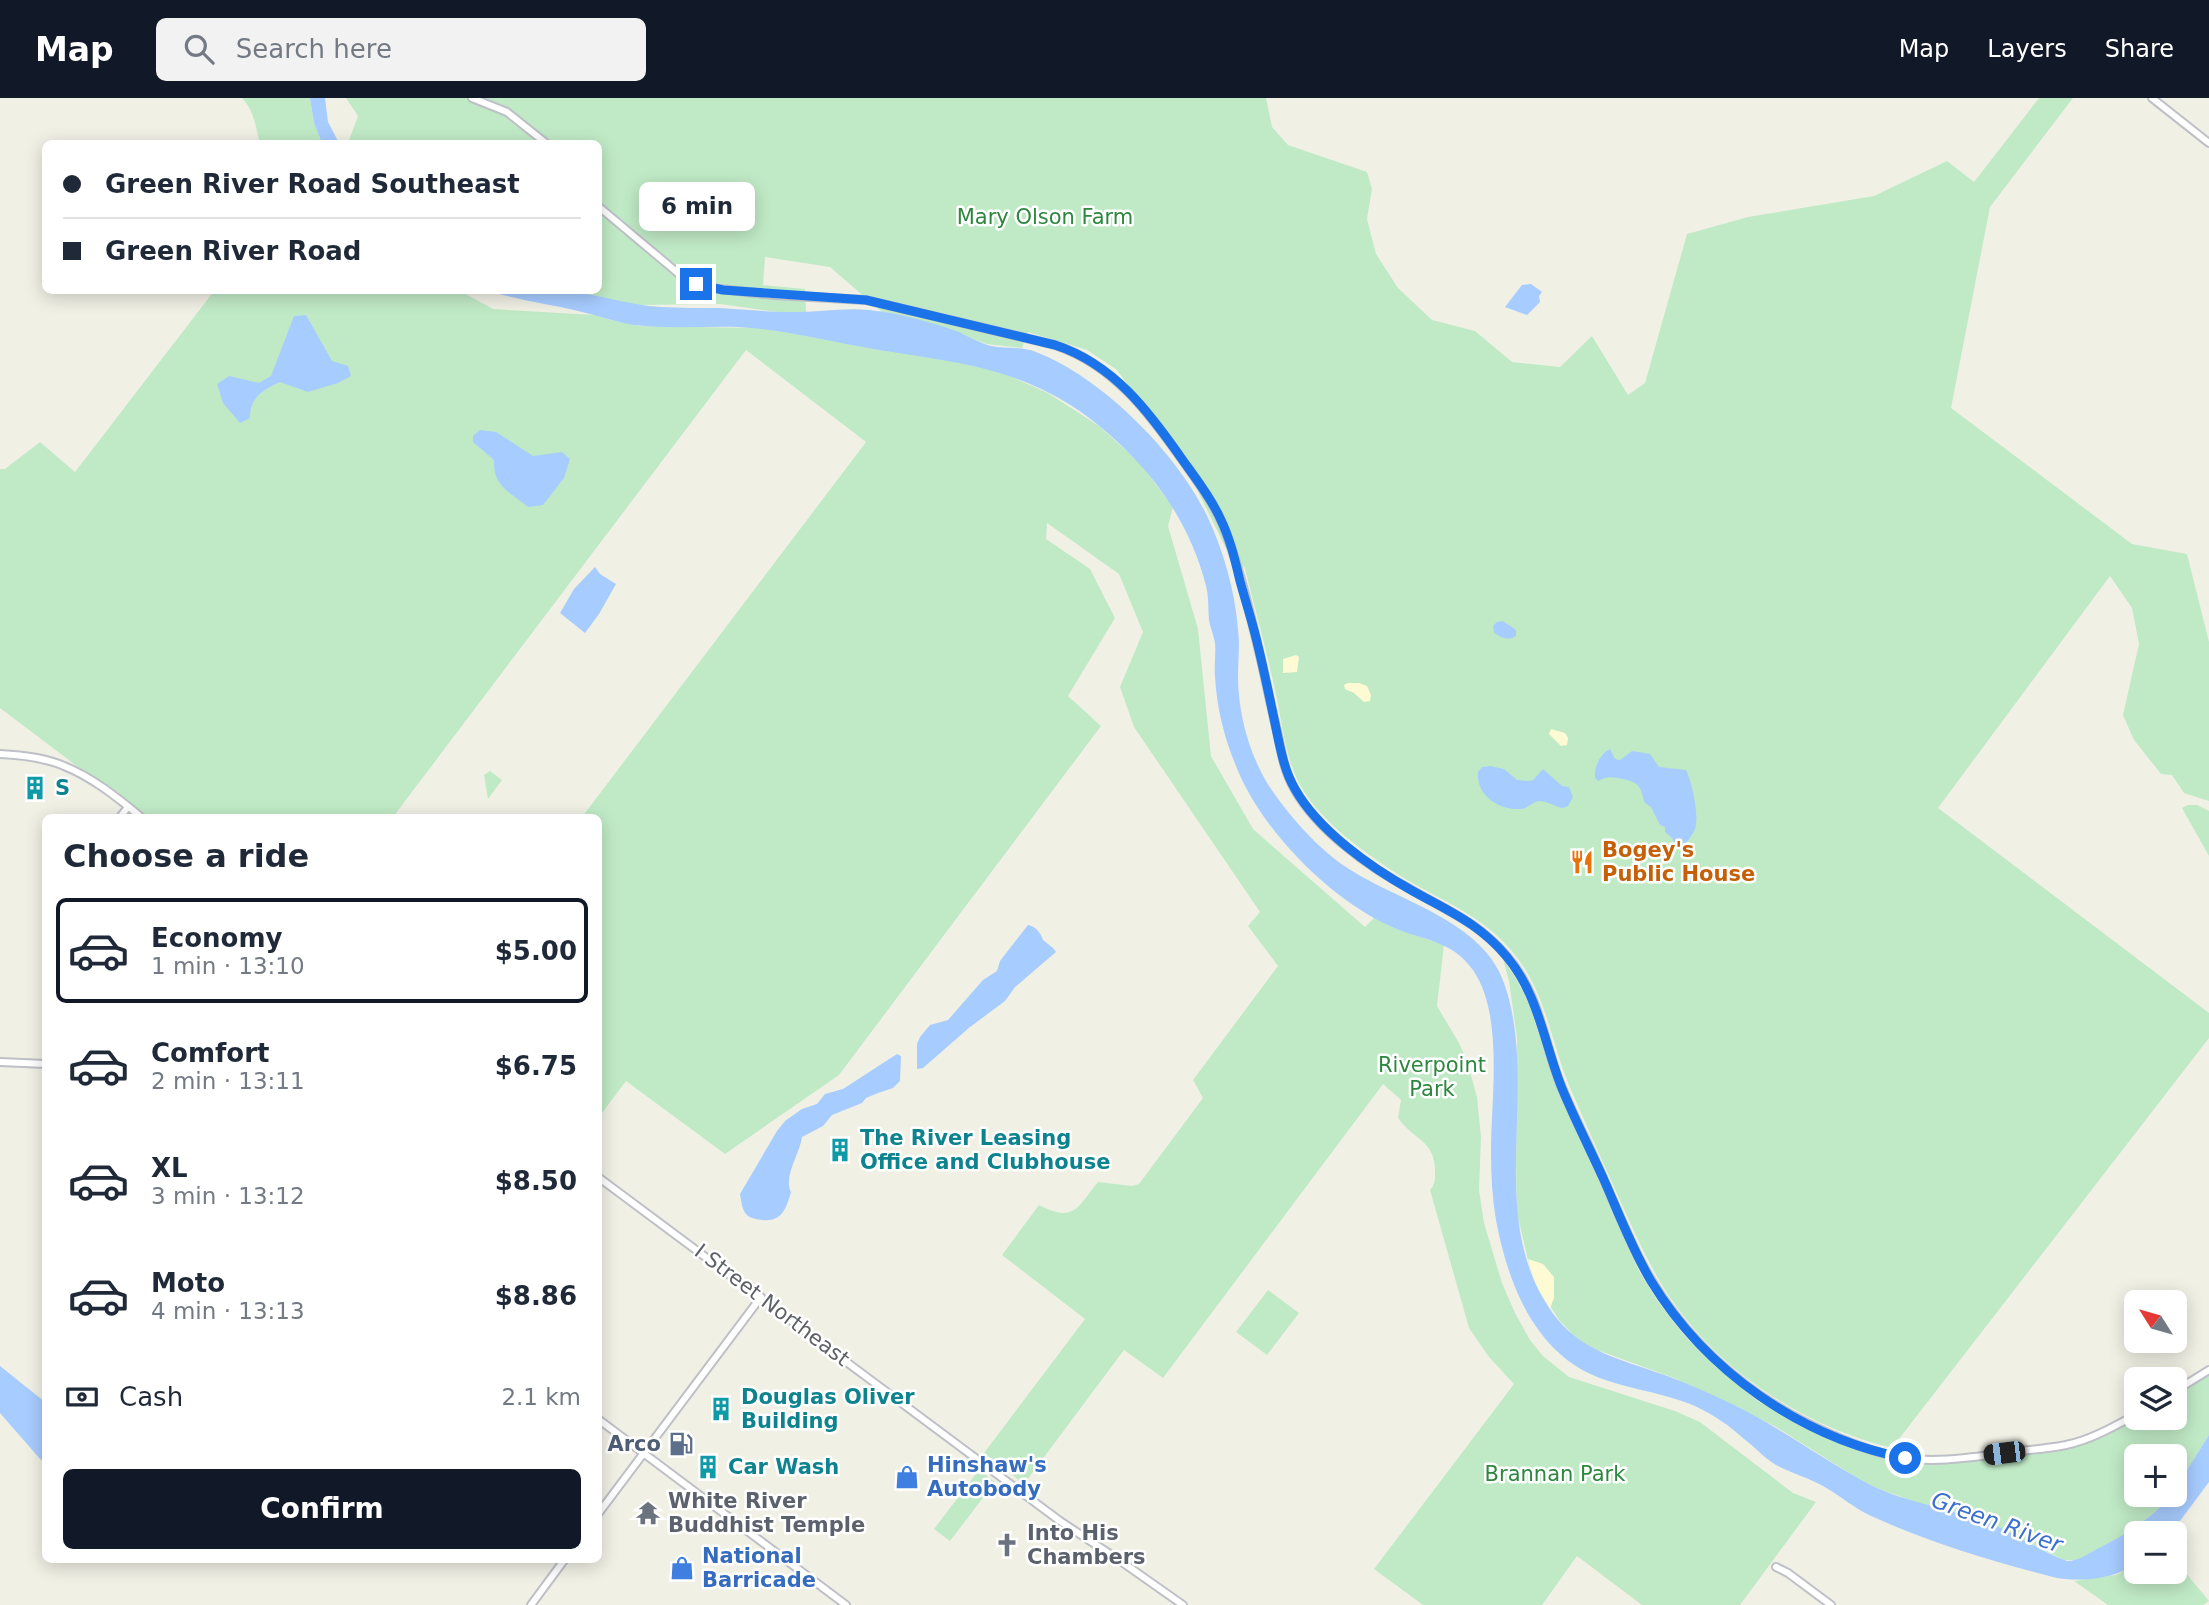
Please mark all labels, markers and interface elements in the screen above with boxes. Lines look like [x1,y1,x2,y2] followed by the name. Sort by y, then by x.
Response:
[156,18,646,81] search box
[35,30,114,69] text: Map
[180,30,218,68] icon: search
[236,34,392,64] text: Search here
[1899,35,1949,63] text: Map
[1987,35,2067,63] text: Layers
[2105,35,2174,63] text: Share
[105,169,520,199] text: Green River Road Southeast
[638,183,754,232] callout: 6 min
[661,193,733,219] text: 6 min
[957,205,1133,229] park label: Mary Olson Farm
[105,236,361,266] text: Green River Road
[680,268,712,300] route end
[21,774,49,802] building icon: S
[55,776,70,800] place label: S
[63,837,309,875] text: Choose a ride
[1602,838,1755,886] place label: Bogey's Public House
[1568,848,1596,876] restaurant icon: Bogey's Public House
[67,919,130,982] icon: car
[151,923,282,953] text: Economy
[495,936,577,966] text: $5.00
[151,953,305,979] text: 1 min · 13:10
[67,1034,130,1097] icon: car
[151,1038,269,1068] text: Comfort
[495,1051,577,1081] text: $6.75
[1378,1053,1486,1101] park label: Riverpoint Park
[151,1068,305,1094] text: 2 min · 13:11
[860,1126,1110,1174] place label: The River Leasing Office and Clubhouse
[826,1136,854,1164] building icon: The River Leasing Office and Clubhouse
[67,1149,130,1212] icon: car
[151,1153,188,1183] text: XL
[495,1166,577,1196] text: $8.50
[151,1183,305,1209] text: 3 min · 13:12
[690,1239,854,1371] street label: I Street Northeast
[67,1264,130,1327] icon: car
[151,1268,225,1298] text: Moto
[495,1281,577,1311] text: $8.86
[2124,1290,2188,1353] north arrow
[2124,1290,2187,1584] map controls
[151,1298,305,1324] text: 4 min · 13:13
[2124,1367,2187,1430] button: layers
[63,1378,101,1416] icon: cash
[119,1382,183,1412] text: Cash
[501,1384,581,1410] text: 2.1 km
[741,1385,915,1433] place label: Douglas Oliver Building
[707,1395,735,1423] building icon: Douglas Oliver Building
[667,1430,695,1458] fuel station icon: Arco
[608,1432,661,1456] place label: Arco
[1982,1440,2027,1466] car
[1889,1442,1921,1474] route start
[2124,1444,2187,1507] button: +
[694,1453,722,1481] building icon: Car Wash
[927,1453,1047,1501] place label: Hinshaw's Autobody
[728,1455,839,1479] place label: Car Wash
[1485,1462,1626,1486] park label: Brannan Park
[893,1463,921,1491] shop icon: Hinshaw's Autobody
[63,1469,581,1549] button: Confirm
[1928,1486,2067,1558] water label: Green River
[668,1489,865,1537] place label: White River Buddhist Temple
[634,1499,662,1527] temple icon: White River Buddhist Temple
[1027,1521,1146,1569] place label: Into His Chambers
[2124,1521,2187,1584] button: −
[993,1531,1021,1559] church icon: Into His Chambers
[702,1544,816,1592] place label: National Barricade
[668,1554,696,1582] shop icon: National Barricade

